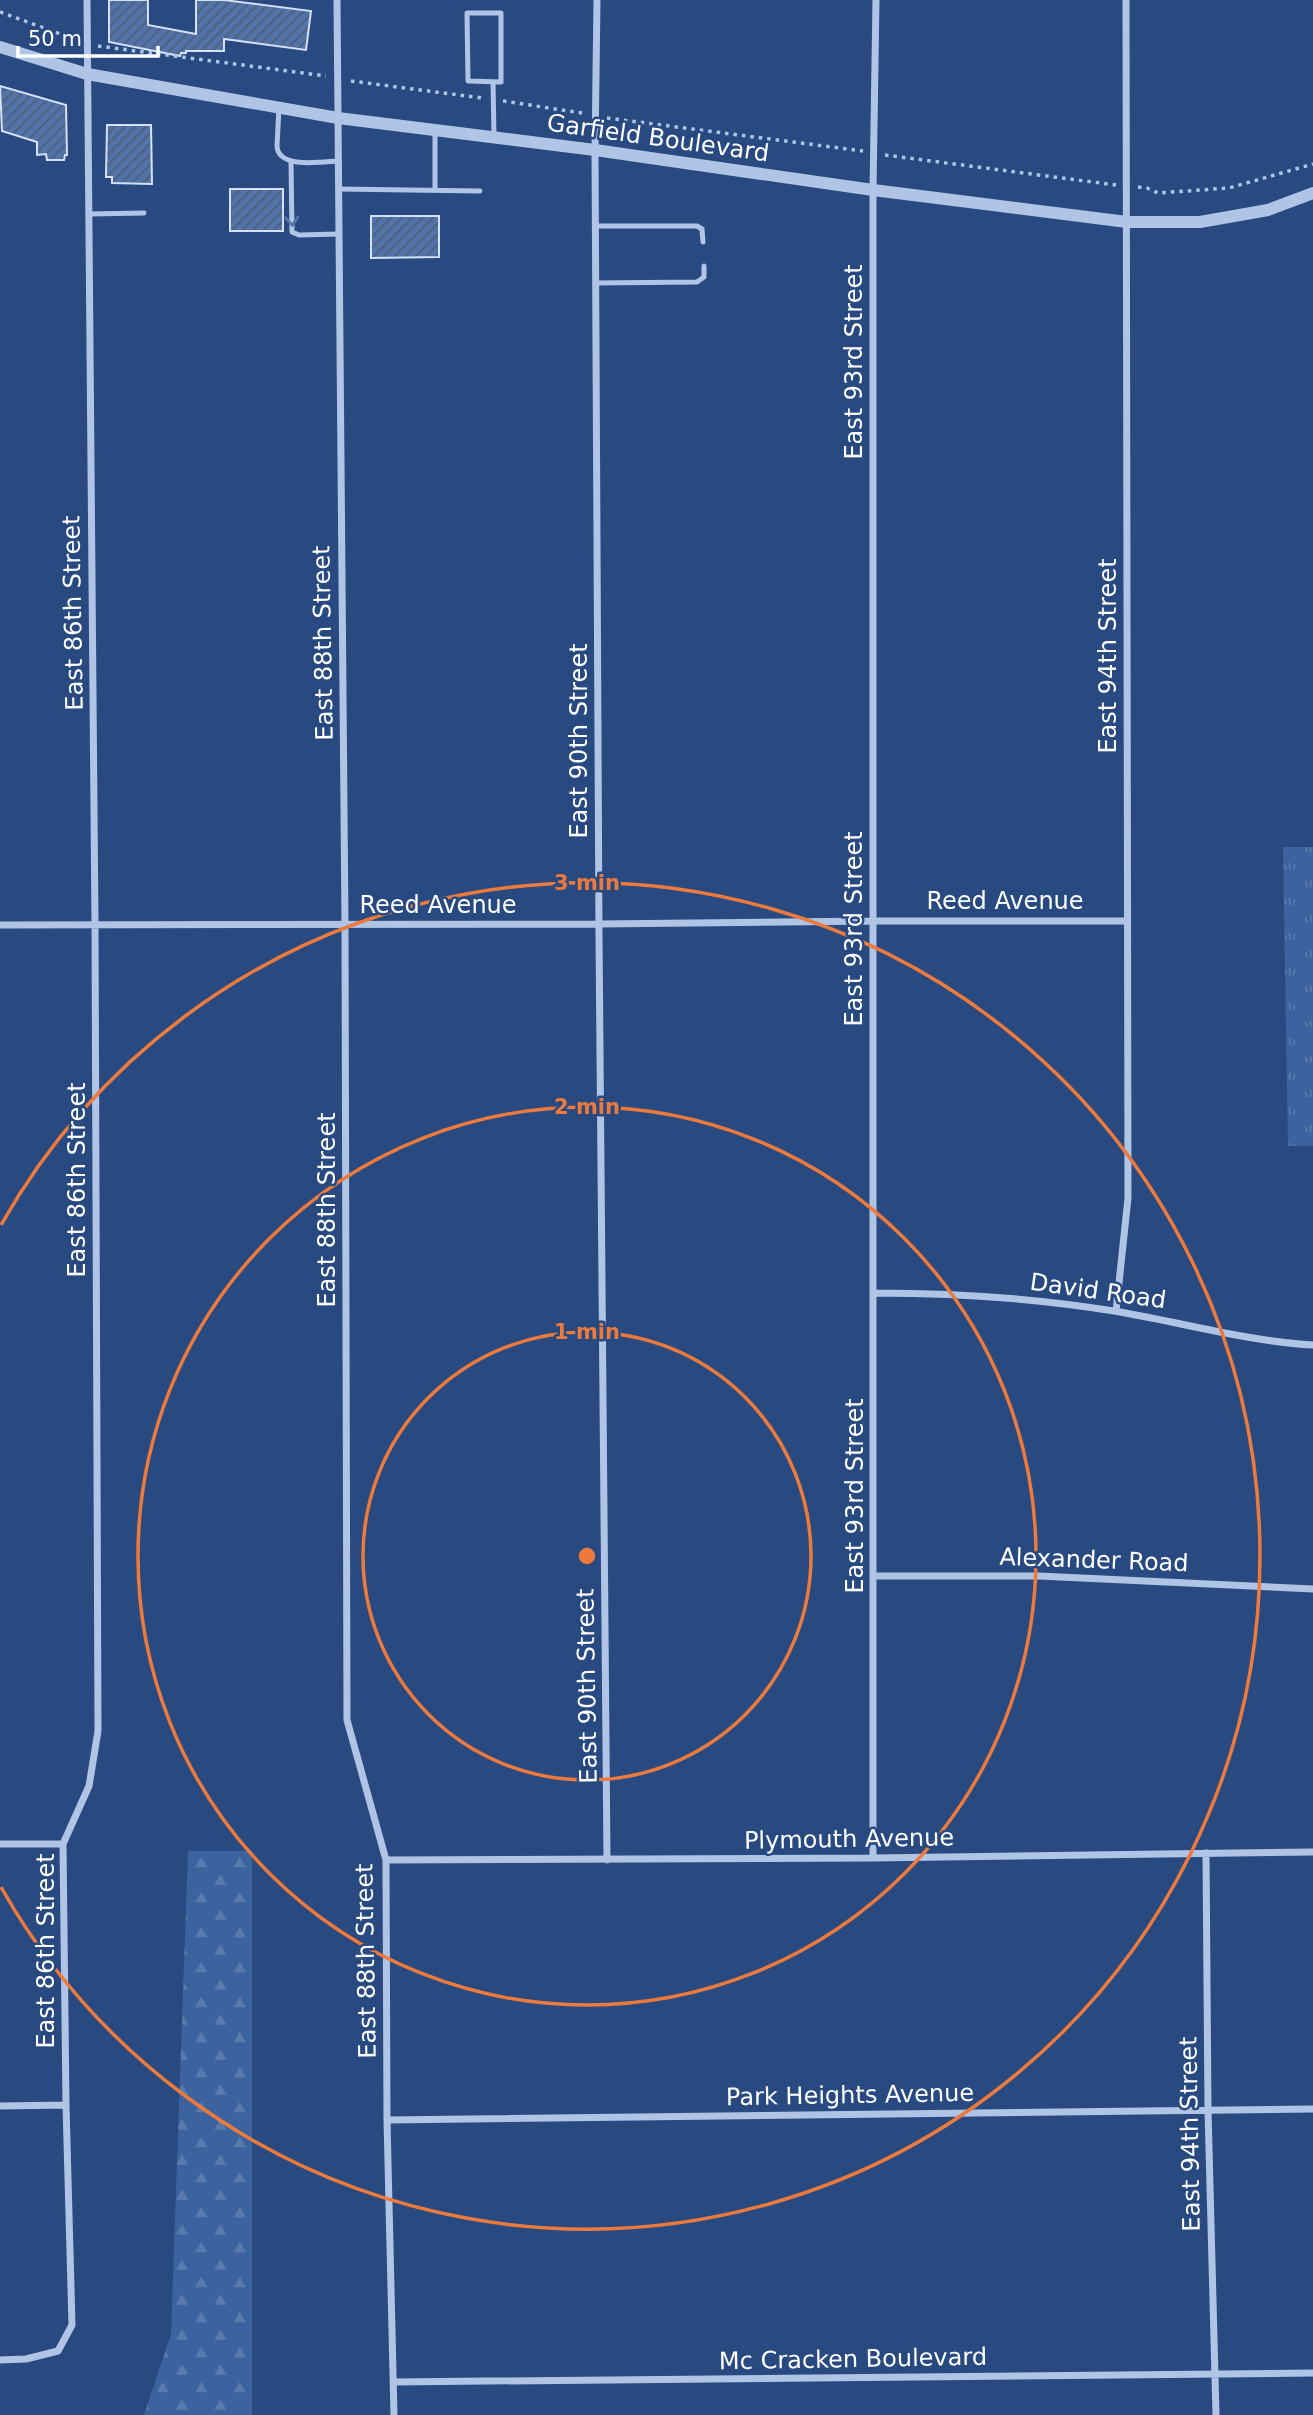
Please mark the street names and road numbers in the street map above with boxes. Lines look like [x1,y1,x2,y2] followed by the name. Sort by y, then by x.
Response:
[545,109,771,167] street label: Garfield Boulevard
[840,264,868,460] street label: East 93rd Street
[57,515,89,711] street label: East 86th Street
[307,545,339,741] street label: East 88th Street
[1094,558,1122,754] street label: East 94th Street
[565,643,593,839] street label: East 90th Street
[840,831,868,1027] street label: East 93rd Street
[926,887,1084,915] street label: Reed Avenue
[359,891,517,919] street label: Reed Avenue
[63,1082,91,1278] street label: East 86th Street
[313,1112,341,1308] street label: East 88th Street
[1028,1268,1168,1314] street label: David Road
[841,1398,869,1594] street label: East 93rd Street
[999,1543,1189,1577] street label: Alexander Road
[571,1588,603,1784] street label: East 90th Street
[744,1823,954,1855] street label: Plymouth Avenue
[32,1853,60,2049] street label: East 86th Street
[350,1863,382,2059] street label: East 88th Street
[1174,2036,1206,2232] street label: East 94th Street
[726,2079,974,2111] street label: Park Heights Avenue
[719,2343,987,2375] street label: Mc Cracken Boulevard

